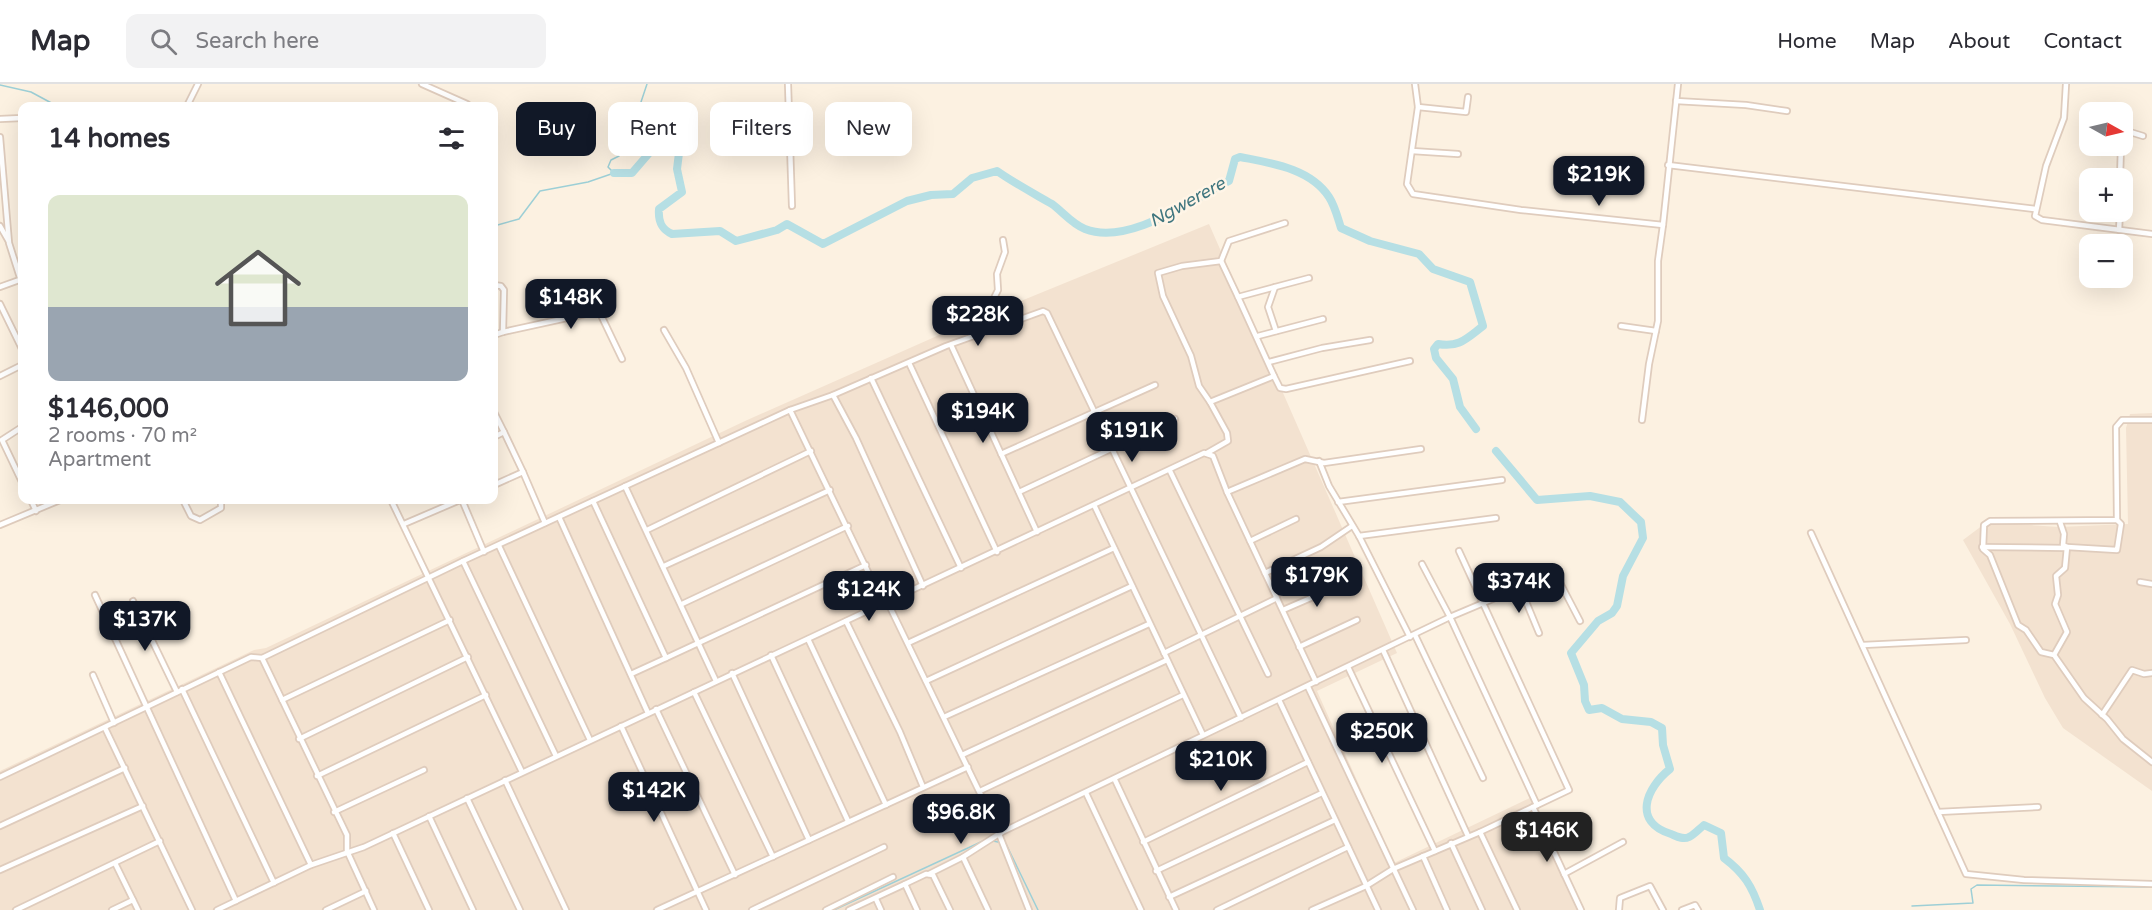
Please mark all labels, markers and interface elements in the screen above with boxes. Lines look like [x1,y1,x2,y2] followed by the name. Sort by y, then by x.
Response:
[126,14,546,68] search box
[30,24,90,58] text: Map
[147,25,180,58] icon: search
[195,28,319,54] text: Search here
[1777,29,1837,54] text: Home
[1870,29,1915,54] text: Map
[1948,29,2010,54] text: About
[2043,29,2122,54] text: Contact
[516,102,596,156] chip: Buy
[608,102,698,156] chip: Rent
[710,102,813,156] chip: Filters
[825,102,912,156] chip: New
[2079,102,2133,156] north arrow
[2079,102,2133,288] map controls
[435,122,468,155] icon: filters
[48,123,170,154] text: 14 homes
[1557,156,1641,207] pin: $219K
[1567,163,1631,187] text: $219K
[2079,168,2133,222] button: +
[1145,172,1230,232] water label: Ngwerere
[204,234,312,342] icon: home
[2079,234,2133,288] button: −
[529,279,613,330] pin: $148K
[539,286,603,310] text: $148K
[936,296,1020,347] pin: $228K
[946,303,1010,327] text: $228K
[48,393,169,424] text: $146,000
[941,393,1025,444] pin: $194K
[951,400,1015,424] text: $194K
[1090,412,1174,463] pin: $191K
[1100,419,1164,443] text: $191K
[48,424,197,448] text: 2 rooms · 70 m²
[48,448,151,472] text: Apartment
[1275,557,1359,608] pin: $179K
[1477,563,1561,614] pin: $374K
[1285,564,1349,588] text: $179K
[1487,570,1551,594] text: $374K
[827,571,911,622] pin: $124K
[837,578,901,602] text: $124K
[103,601,187,652] pin: $137K
[113,608,177,632] text: $137K
[1340,713,1424,764] pin: $250K
[1350,720,1414,744] text: $250K
[1179,741,1263,792] pin: $210K
[1189,748,1253,772] text: $210K
[612,772,696,823] pin: $142K
[622,779,686,803] text: $142K
[912,794,1010,845] pin: $96.8K
[927,801,995,825] text: $96.8K
[1505,812,1589,863] pin: $146K
[1515,819,1579,843] text: $146K

